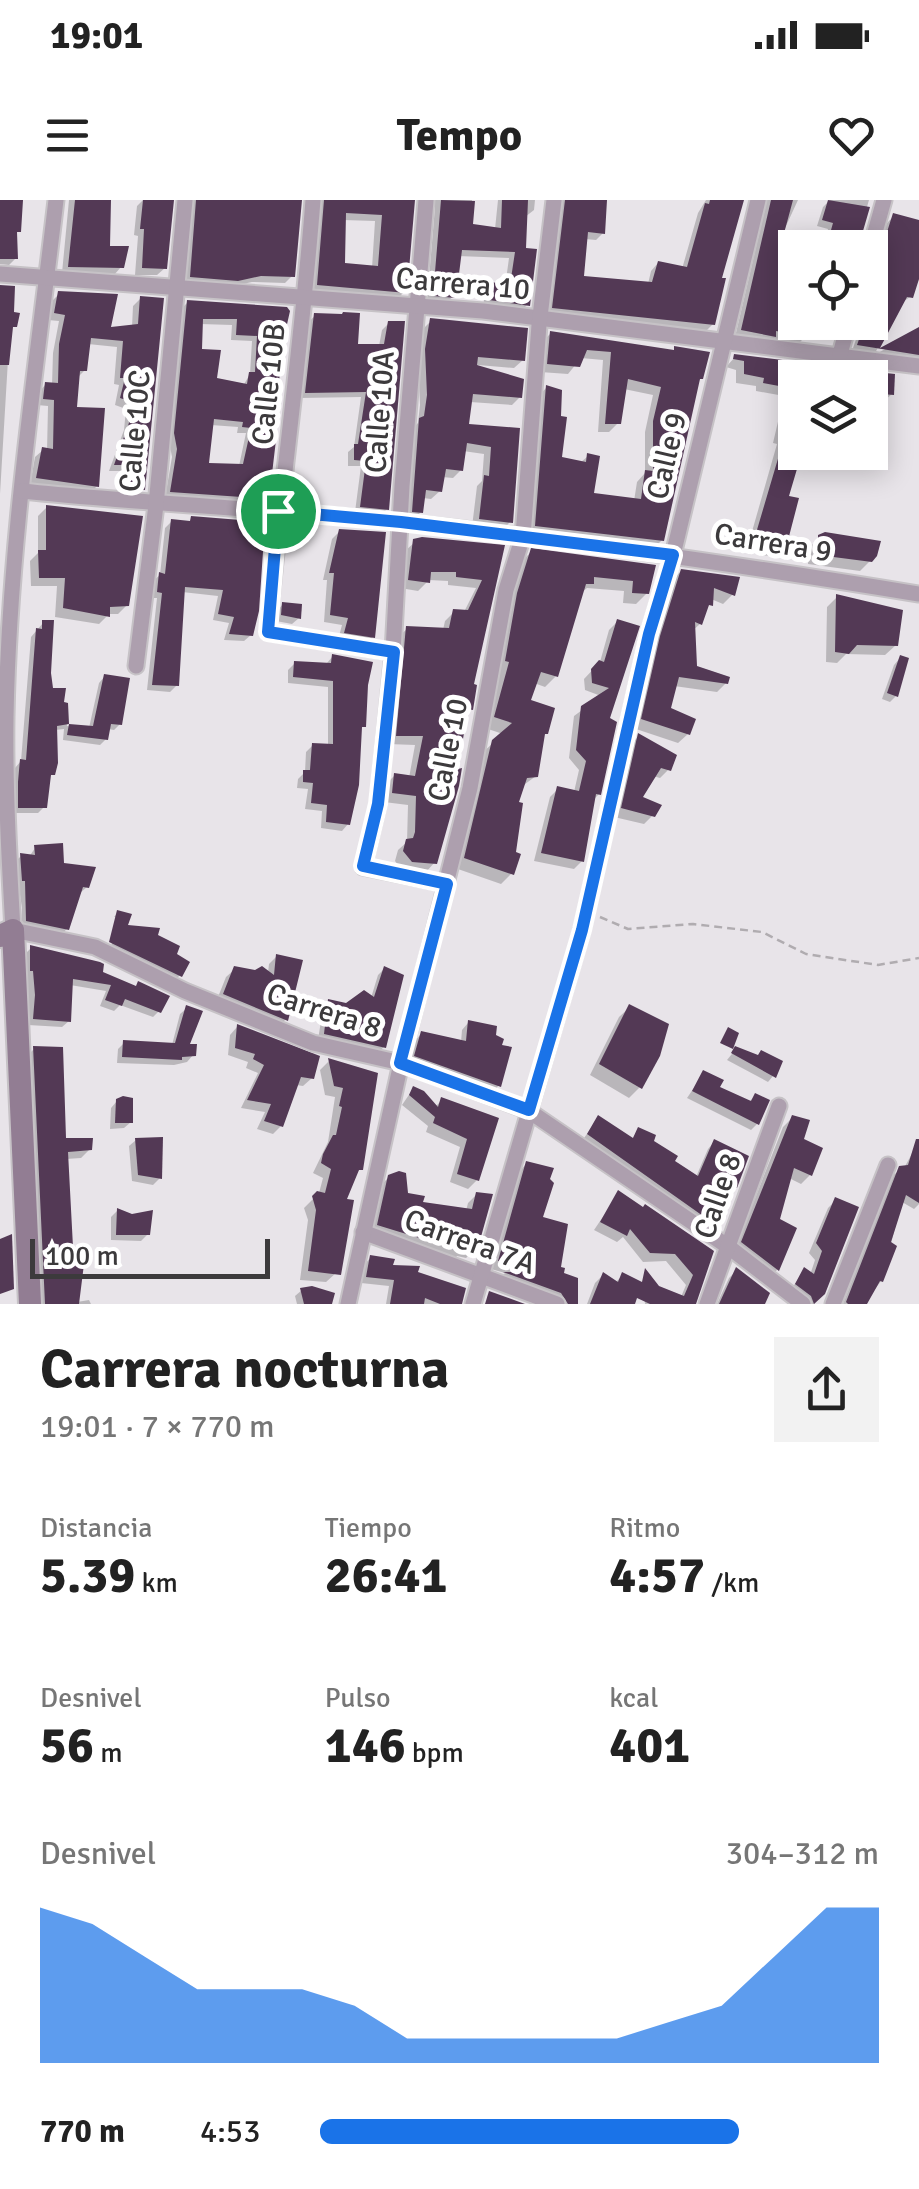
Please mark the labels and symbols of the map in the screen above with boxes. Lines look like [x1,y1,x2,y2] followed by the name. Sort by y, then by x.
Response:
[394,260,532,308] street label: Carrera 10
[244,321,294,447] street label: Calle 10B
[357,350,403,474] street label: Calle 10A
[111,369,159,493] street label: Calle 10C
[639,409,695,503] street label: Calle 9
[236,469,321,554] pin
[712,515,834,571] street label: Carrera 9
[420,695,476,805] street label: Calle 10
[262,975,386,1047] street label: Carrera 8
[686,1148,750,1244] street label: Calle 8
[399,1201,541,1283] street label: Carrera 7A
[30,1234,270,1278] scale bar

